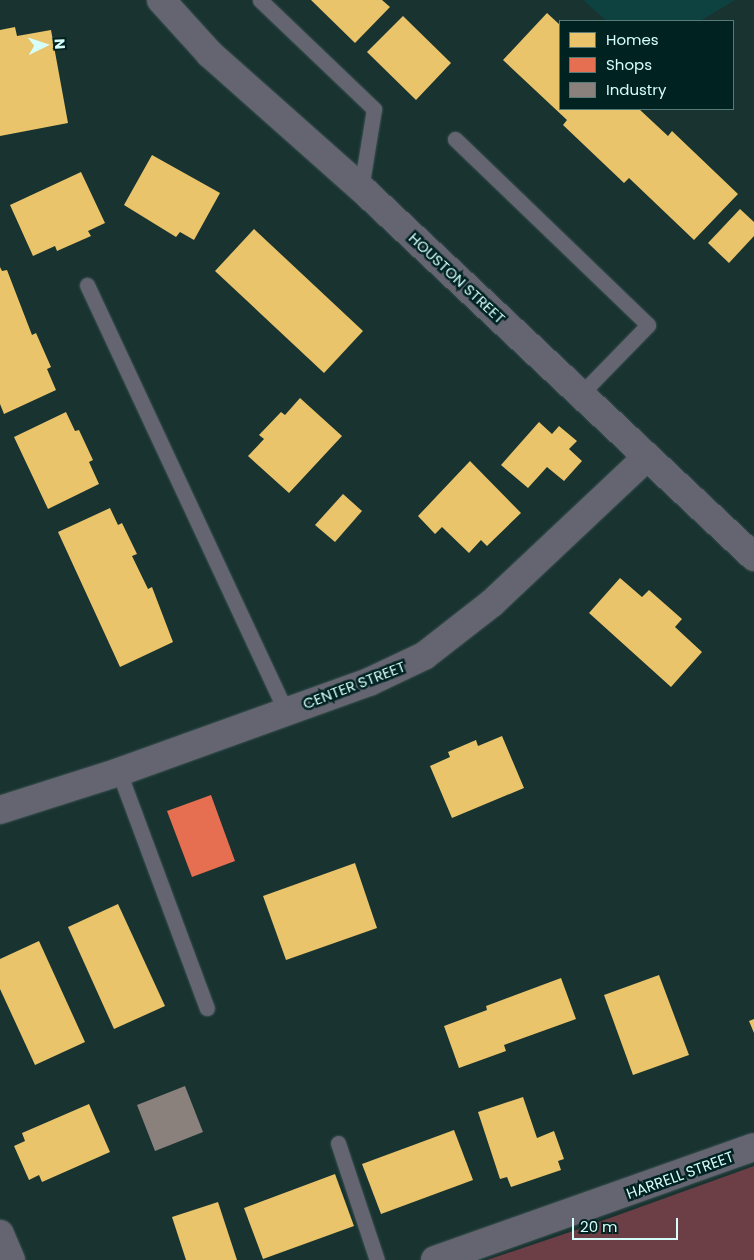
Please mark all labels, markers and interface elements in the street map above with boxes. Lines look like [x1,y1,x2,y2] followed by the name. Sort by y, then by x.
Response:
[20,20,70,70] north arrow
[559,20,734,110] legend
[606,29,659,50] text: Homes
[50,38,70,50] text: N
[606,54,652,75] text: Shops
[606,79,666,100] text: Industry
[405,229,509,327] street label: HOUSTON STREET
[300,657,408,713] street label: CENTER STREET
[624,1147,736,1203] street label: HARRELL STREET
[574,1208,680,1240] scale bar
[580,1216,618,1237] text: 20 m

